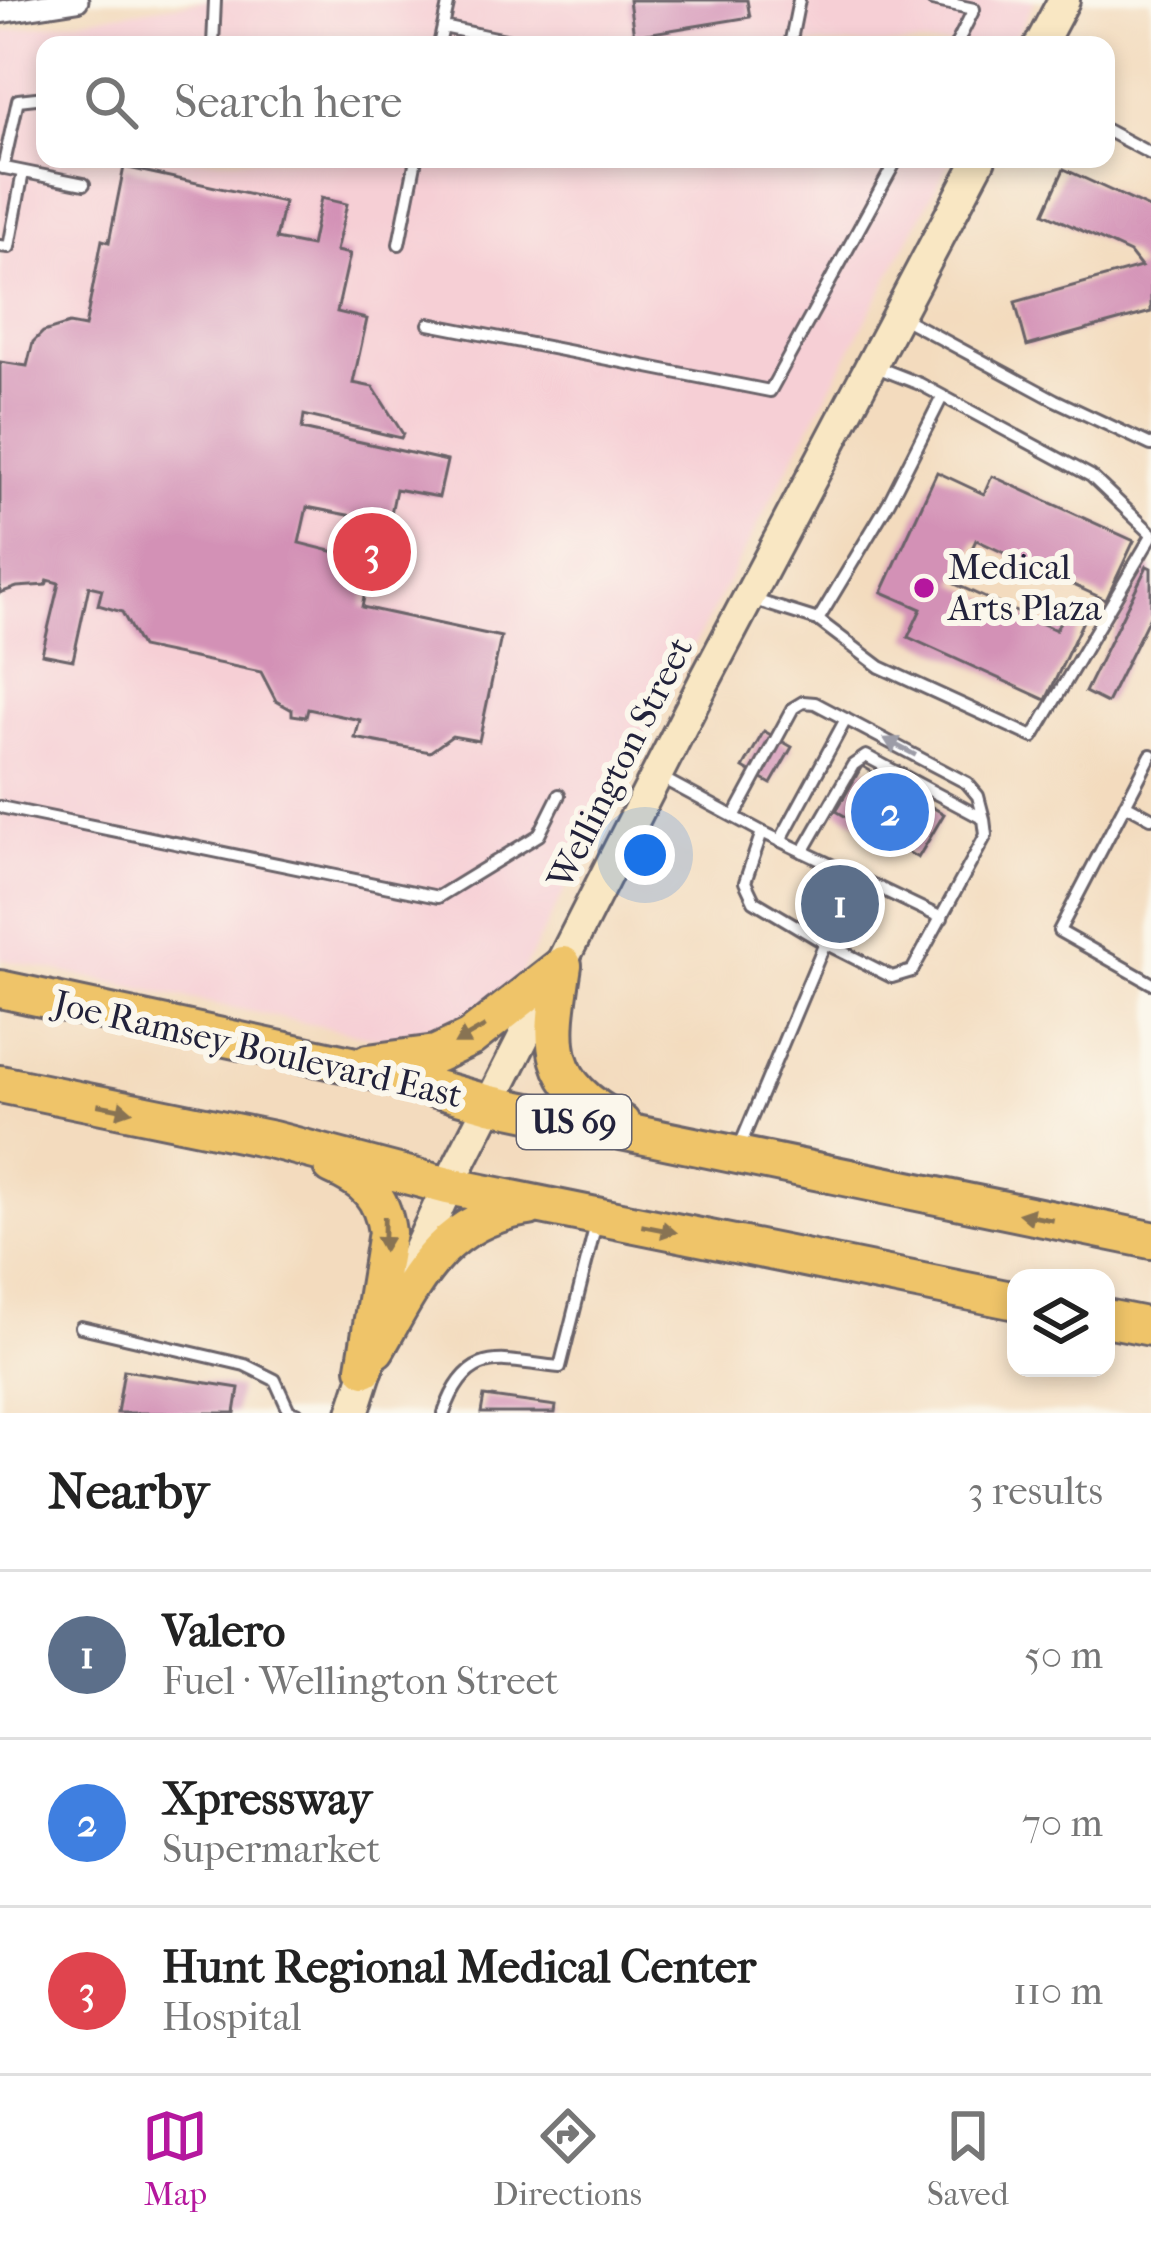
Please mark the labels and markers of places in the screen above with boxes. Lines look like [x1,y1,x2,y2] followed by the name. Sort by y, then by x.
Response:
[333,507,411,597] pin: 3
[946,546,1102,629] place label: Medical Arts Plaza
[911,575,937,601] marker: Medical Arts Plaza
[851,767,929,857] pin: 2
[801,859,879,949] pin: 1

